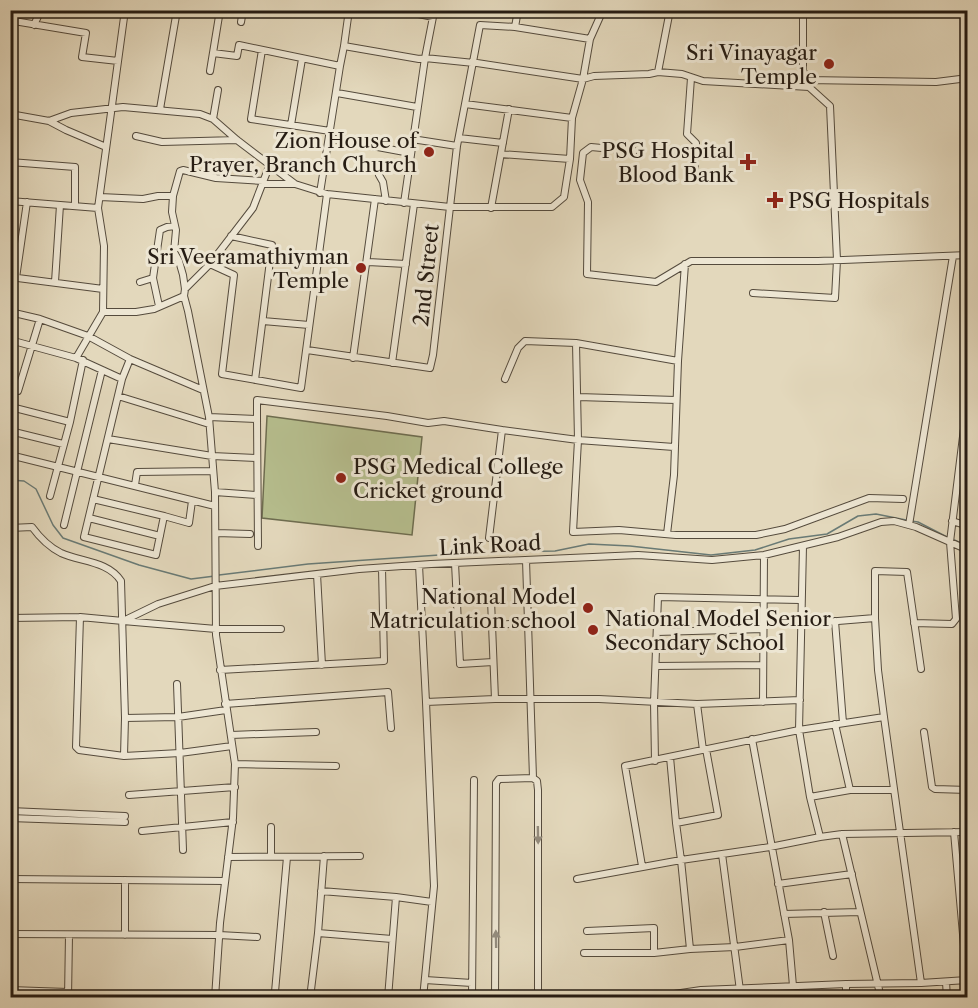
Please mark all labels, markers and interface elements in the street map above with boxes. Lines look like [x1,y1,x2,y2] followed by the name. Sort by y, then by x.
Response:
[686,40,817,89] place label: Sri Vinayagar Temple
[822,57,836,71] marker: Sri Vinayagar Temple
[189,128,419,177] place label: Zion House of Prayer, Branch Church
[601,138,735,187] place label: PSG Hospital Blood Bank
[422,145,436,159] marker: Zion House of Prayer, Branch Church
[739,153,757,171] marker: PSG Hospital Blood Bank
[788,188,930,213] place label: PSG Hospitals
[766,191,784,209] marker: PSG Hospitals
[408,222,444,328] street label: 2nd Street
[147,244,349,293] place label: Sri Veeramathiyman Temple
[354,261,368,275] marker: Sri Veeramathiyman Temple
[353,454,564,503] place label: PSG Medical College Cricket ground
[334,471,348,485] marker: PSG Medical College Cricket ground
[438,530,542,560] street label: Link Road
[369,584,576,633] place label: National Model Matriculation school
[581,601,595,615] marker: National Model Matriculation school
[605,606,831,655] place label: National Model Senior Secondary School
[586,623,600,637] marker: National Model Senior Secondary School
[533,825,543,844] one-way arrow
[491,930,501,949] one-way arrow

